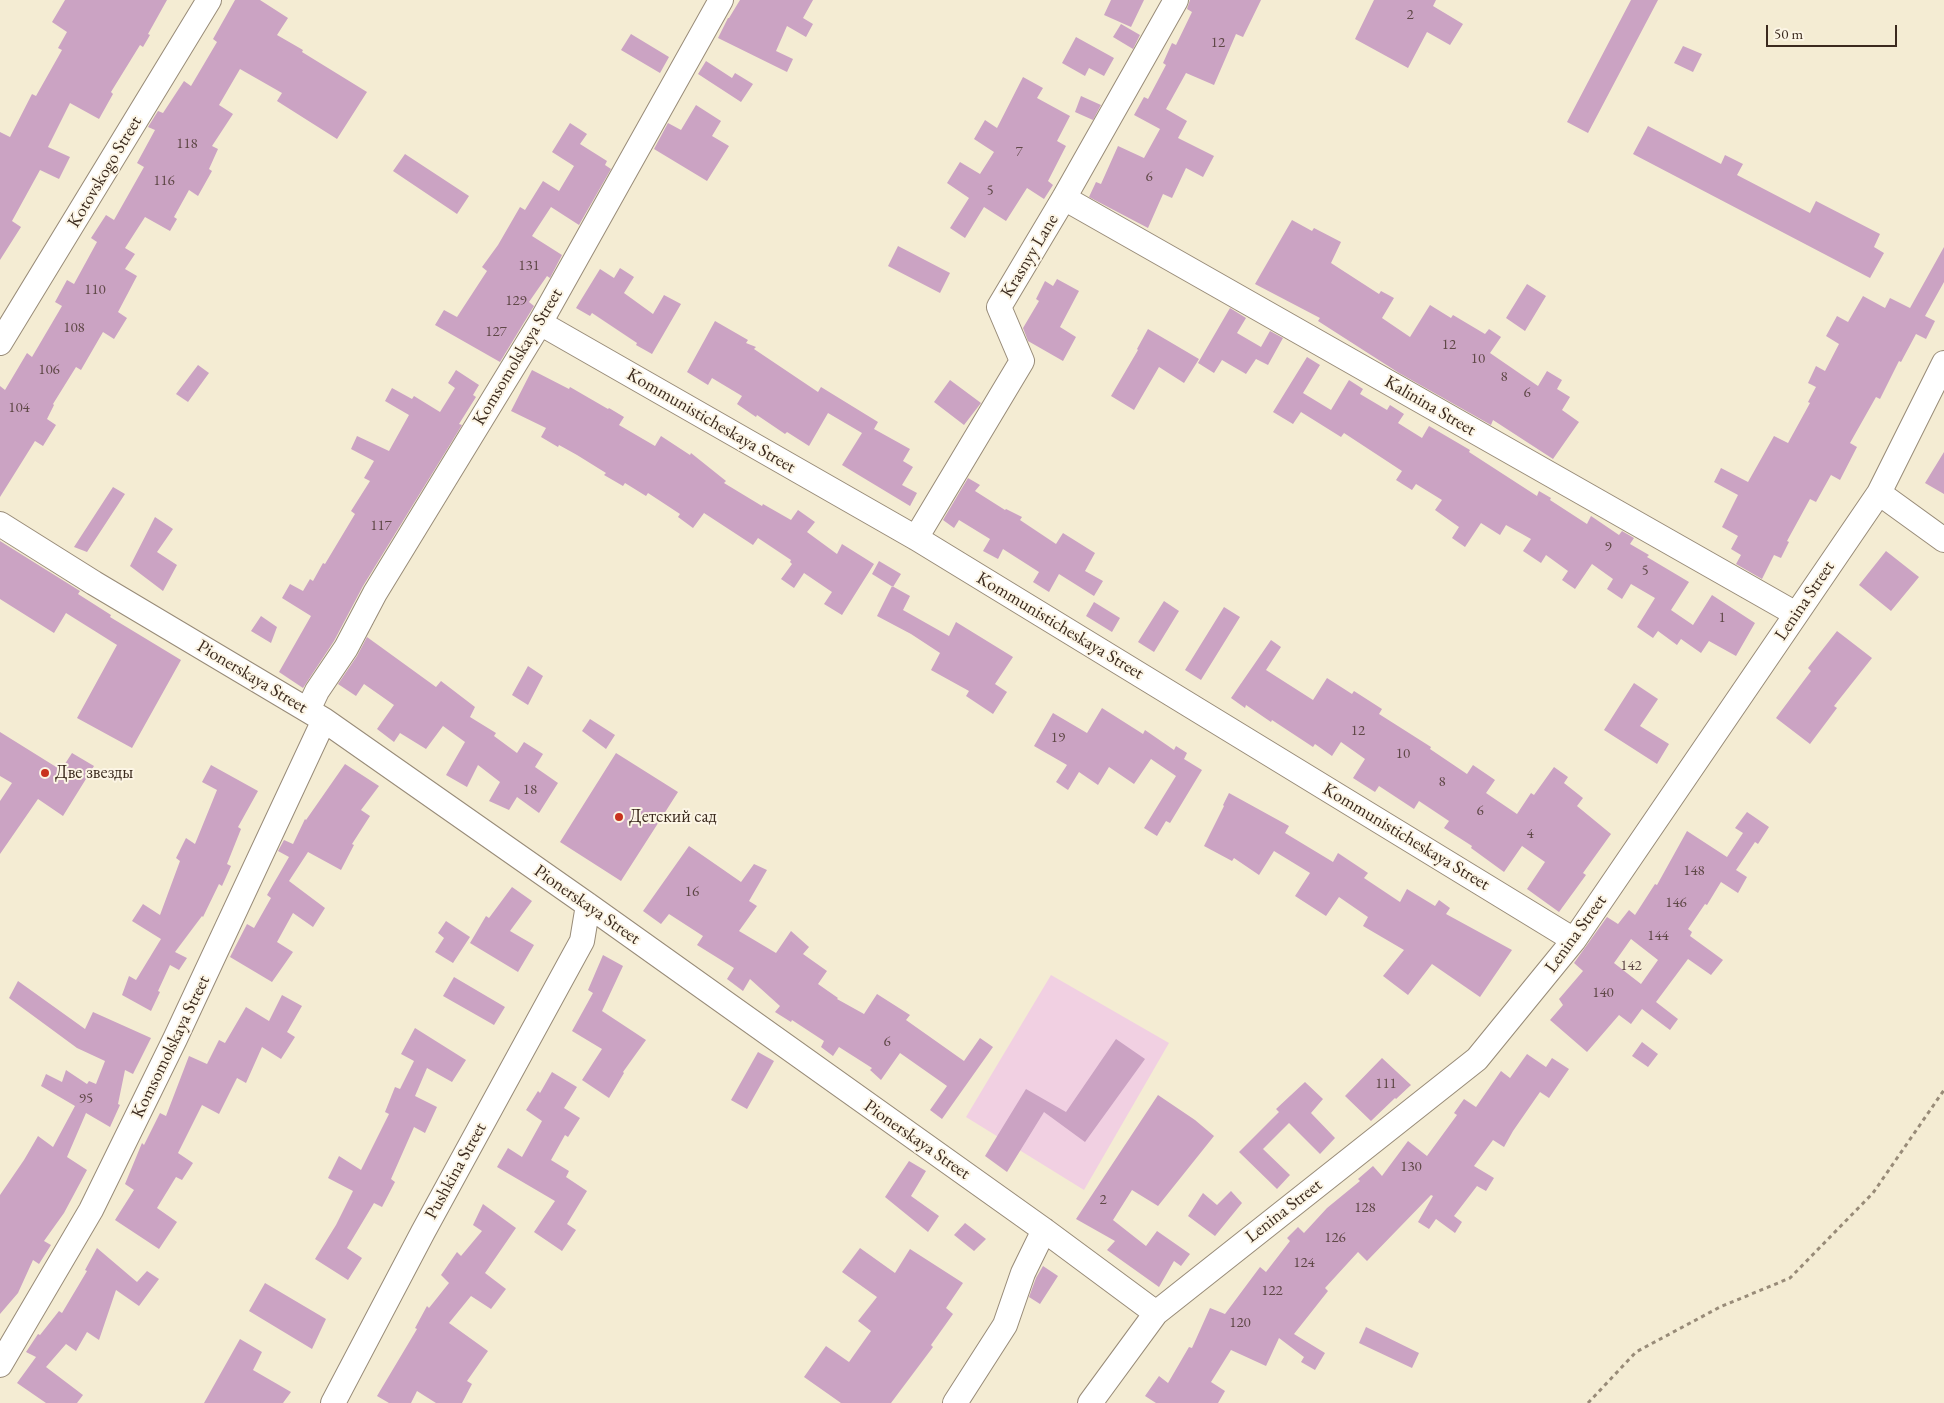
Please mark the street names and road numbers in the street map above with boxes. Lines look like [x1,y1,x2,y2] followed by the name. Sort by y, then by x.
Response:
[63,112,147,232] street label: Kotovskogo Street
[997,210,1063,302] street label: Krasnyy Lane
[469,285,567,429] street label: Komsomolskaya Street
[623,364,799,478] street label: Kommunisticheskaya Street
[1380,371,1480,441] street label: Kalinina Street
[1771,557,1839,645] street label: Lenina Street
[972,567,1148,685] street label: Kommunisticheskaya Street
[193,636,311,718] street label: Pionerskaya Street
[1318,778,1494,896] street label: Kommunisticheskaya Street
[530,860,644,950] street label: Pionerskaya Street
[1540,891,1612,977] street label: Lenina Street
[127,972,215,1122] street label: Komsomolskaya Street
[860,1095,974,1185] street label: Pionerskaya Street
[421,1119,491,1223] street label: Pushkina Street
[1241,1174,1327,1248] street label: Lenina Street

